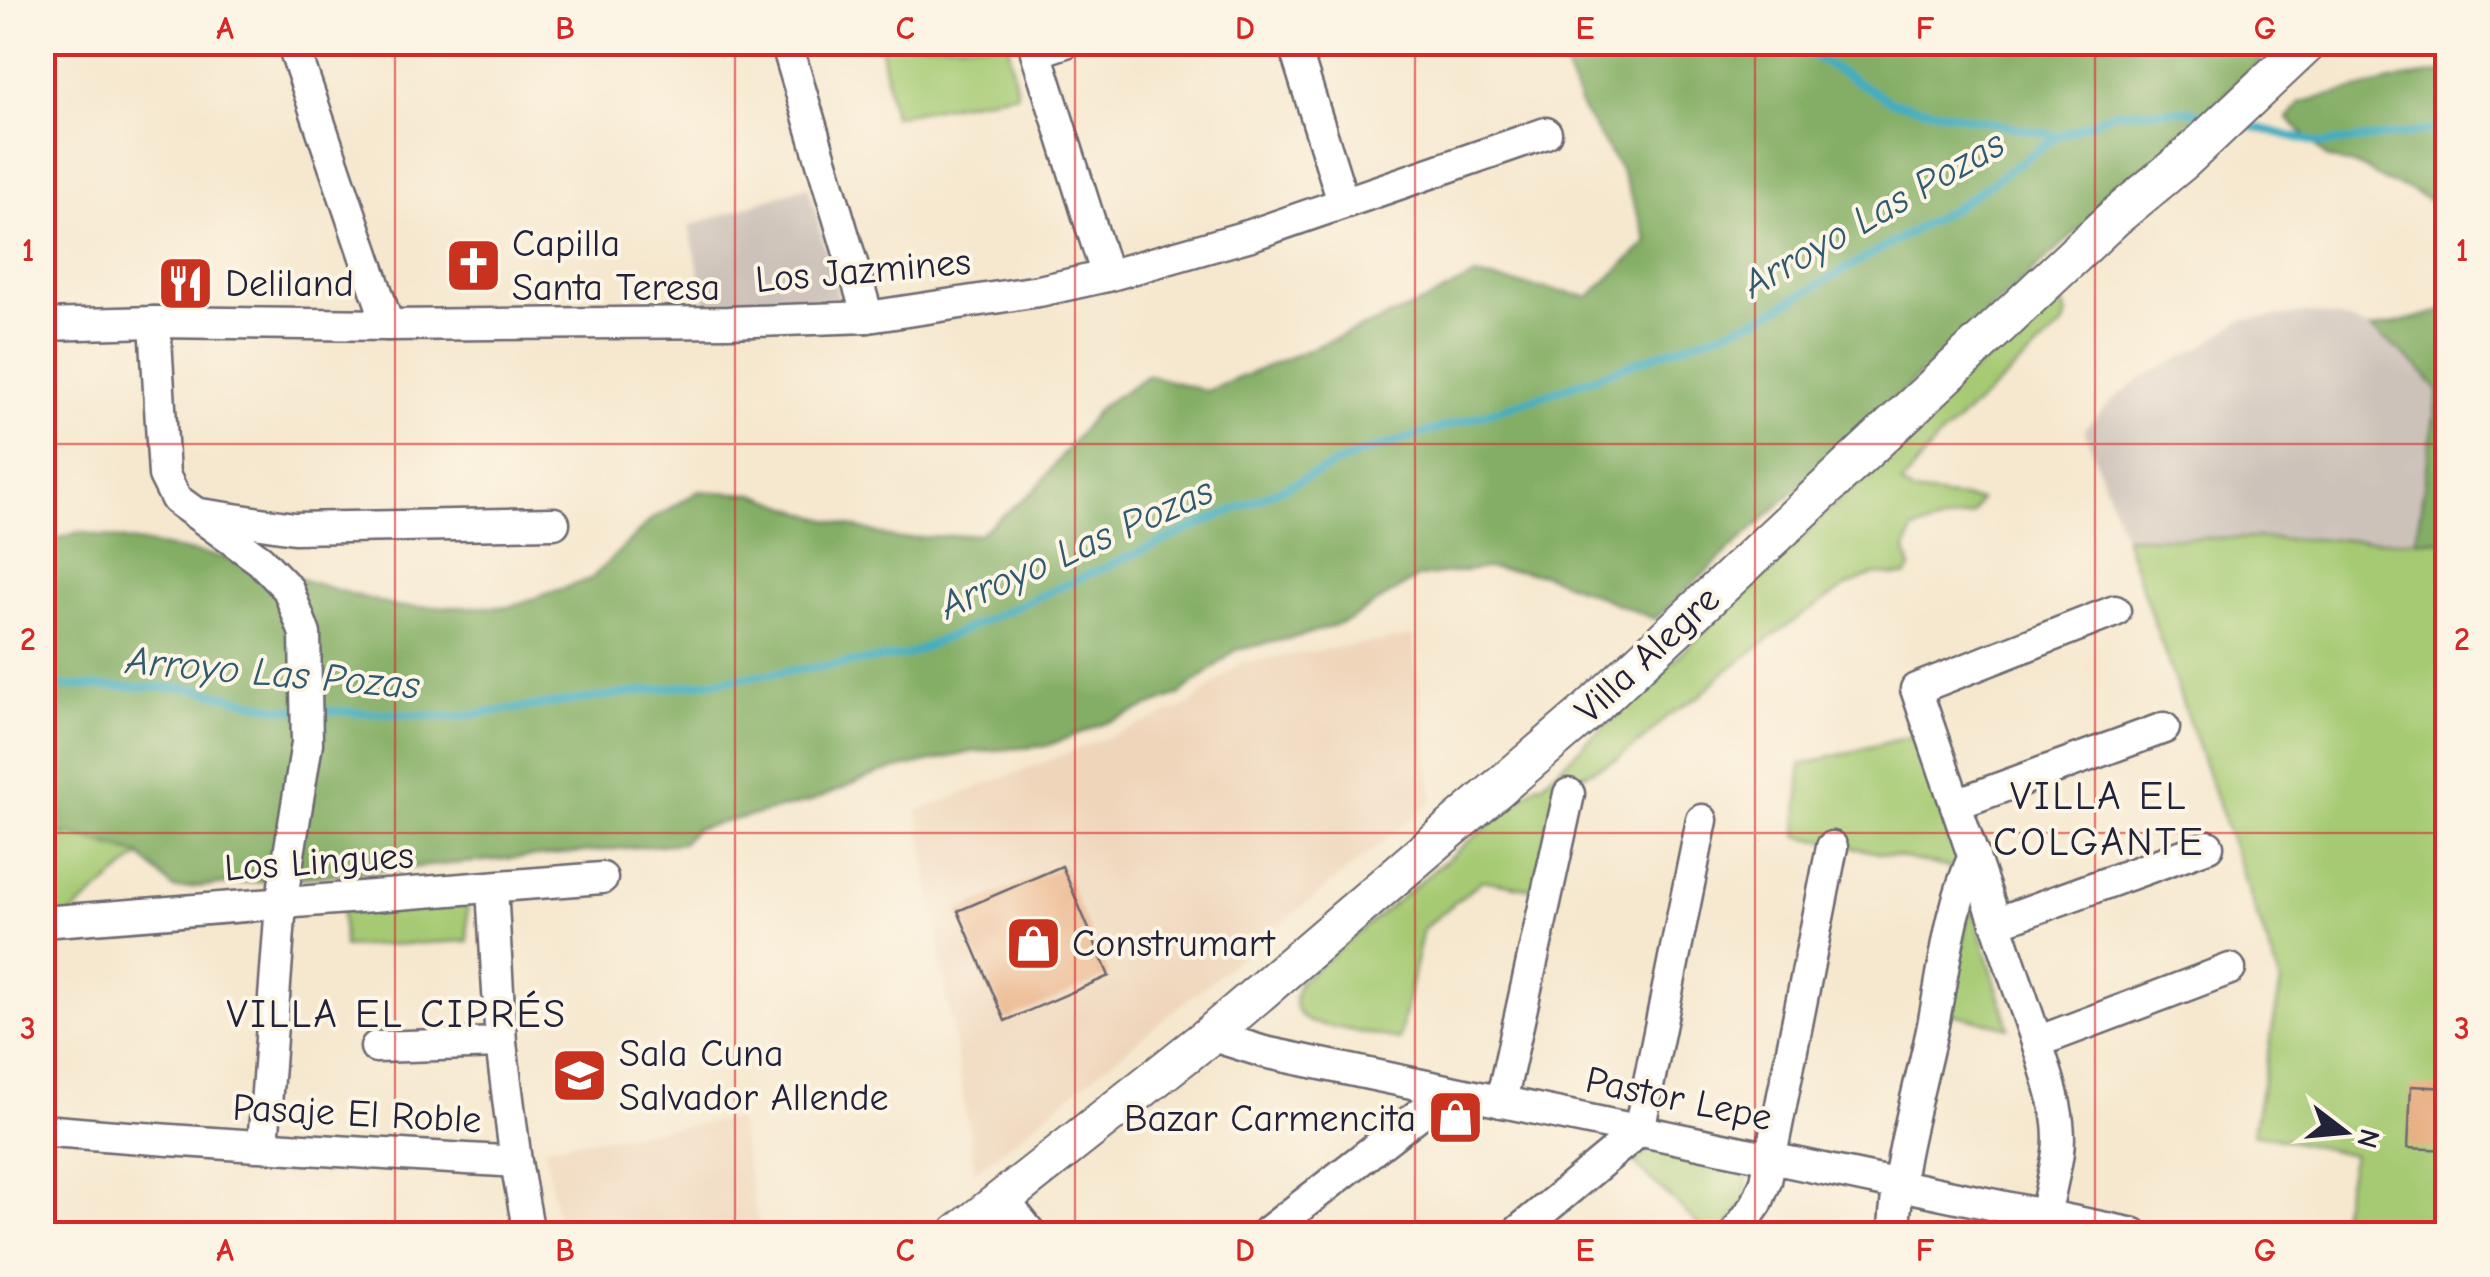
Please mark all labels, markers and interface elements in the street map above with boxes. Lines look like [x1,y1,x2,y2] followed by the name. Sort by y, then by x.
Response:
[216,10,234,47] text: A
[555,10,575,47] text: B
[895,10,915,47] text: C
[1235,10,1255,47] text: D
[1576,10,1595,47] text: E
[1916,10,1935,47] text: F
[2254,10,2276,47] text: G
[1734,120,2013,308] water label: Arroyo Las Pozas
[512,222,720,310] place label: Capilla Santa Teresa
[22,232,34,269] text: 1
[2456,232,2468,269] text: 1
[443,235,503,295] church icon: Capilla Santa Teresa
[754,240,973,302] street label: Los Jazmines
[156,253,216,313] restaurant icon: Deliland
[225,262,354,306] place label: Deliland
[932,467,1221,629] water label: Arroyo Las Pozas
[1567,577,1729,733] street label: Villa Alegre
[20,621,36,658] text: 2
[2454,621,2470,658] text: 2
[123,637,422,709] water label: Arroyo Las Pozas
[1993,773,2205,865] district label: VILLA EL COLGANTE
[223,833,415,891] street label: Los Lingues
[1003,913,1063,973] shop icon: Construmart
[1072,922,1276,966] place label: Construmart
[226,990,568,1037] district label: VILLA EL CIPRÉS
[20,1010,36,1047] text: 3
[2454,1010,2470,1047] text: 3
[619,1032,889,1120] place label: Sala Cuna Salvador Allende
[550,1045,610,1105] school or university icon: Sala Cuna Salvador Allende
[1582,1058,1776,1140] street label: Pastor Lepe
[2295,1082,2395,1182] north arrow
[231,1086,483,1142] street label: Pasaje El Roble
[1425,1088,1485,1148] shop icon: Bazar Carmencita
[1124,1097,1416,1141] place label: Bazar Carmencita
[2350,1125,2386,1152] text: N
[216,1232,234,1269] text: A
[555,1232,575,1269] text: B
[895,1232,915,1269] text: C
[1235,1232,1255,1269] text: D
[1576,1232,1595,1269] text: E
[1916,1232,1935,1269] text: F
[2254,1232,2276,1269] text: G

